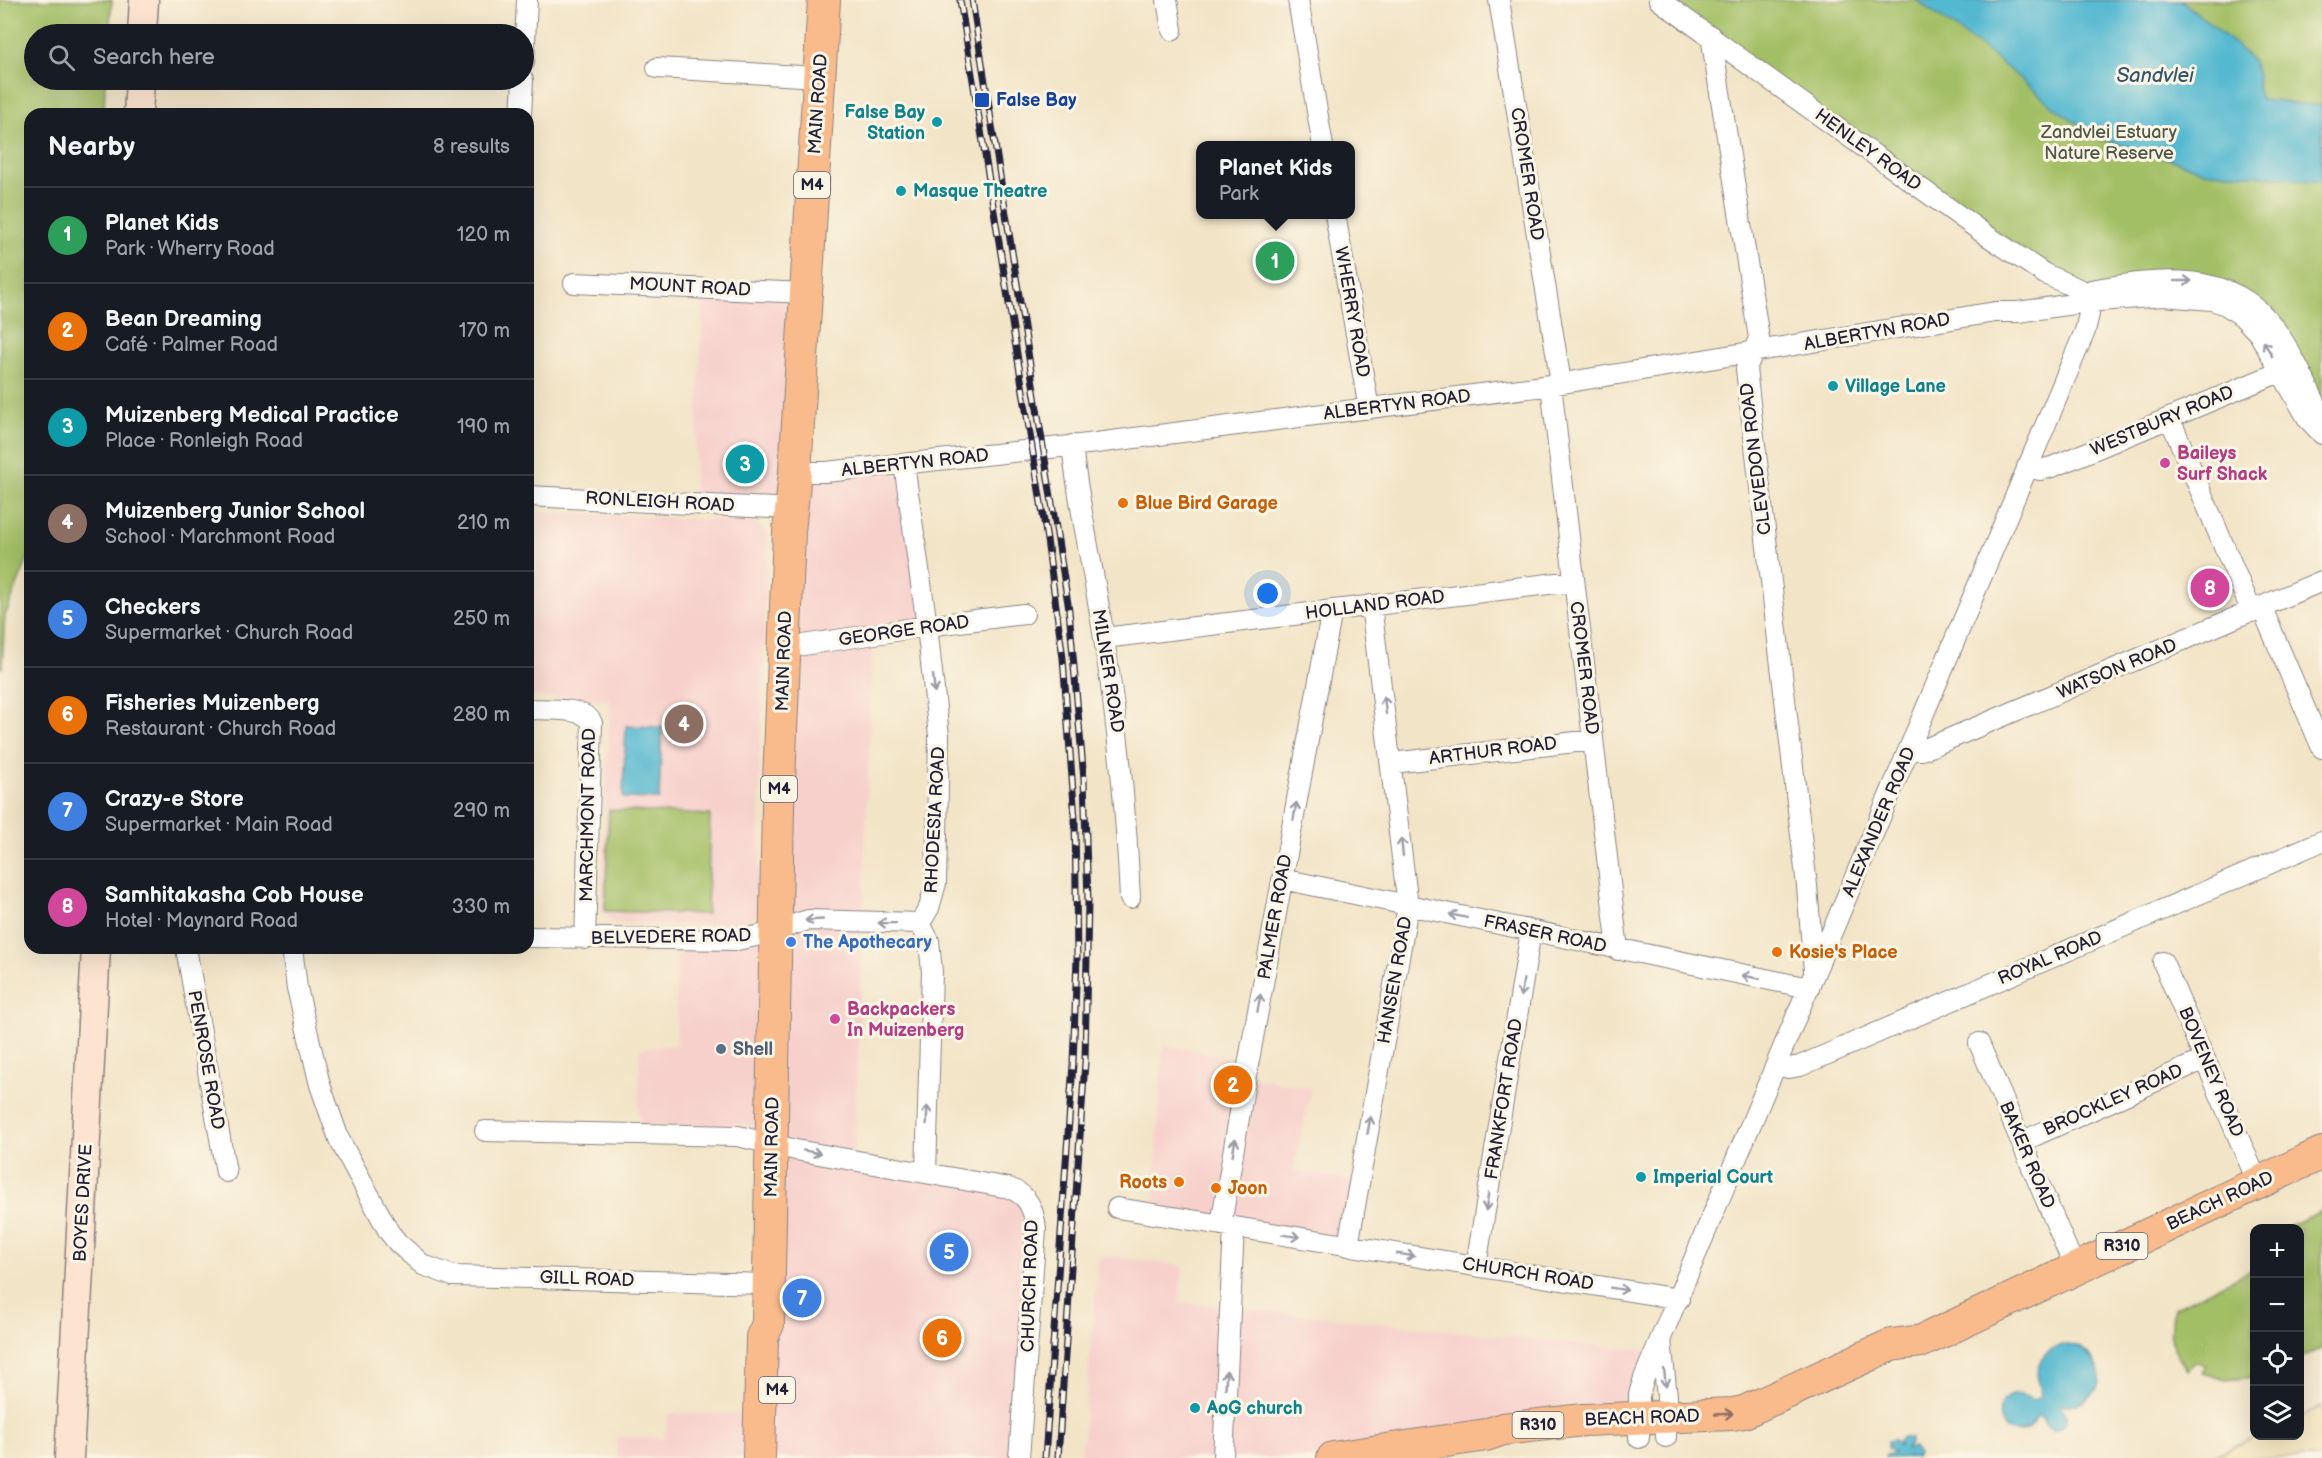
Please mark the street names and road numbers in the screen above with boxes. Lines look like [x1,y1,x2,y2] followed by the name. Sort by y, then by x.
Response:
[804,53,832,155] street label: MAIN ROAD
[1811,104,1925,196] street label: HENLEY ROAD
[1506,106,1548,242] street label: CROMER ROAD
[794,172,830,198] road number: M4
[1330,245,1374,379] street label: WHERRY ROAD
[629,273,751,301] street label: MOUNT ROAD
[1802,309,1952,355] street label: ALBERTYN ROAD
[2087,381,2237,461] street label: WESTBURY ROAD
[1736,382,1776,536] street label: CLEVEDON ROAD
[1322,386,1472,424] street label: ALBERTYN ROAD
[840,445,990,481] street label: ALBERTYN ROAD
[585,488,735,516] street label: RONLEIGH ROAD
[1304,586,1446,624] street label: HOLLAND ROAD
[1565,600,1603,736] street label: CROMER ROAD
[1088,608,1128,734] street label: MILNER ROAD
[772,610,796,712] street label: MAIN ROAD
[837,611,971,651] street label: GEORGE ROAD
[2054,634,2180,704] street label: WATSON ROAD
[576,728,600,902] street label: MARCHMONT ROAD
[1428,733,1558,769] street label: ARTHUR ROAD
[1838,744,1920,900] street label: ALEXANDER ROAD
[921,746,949,894] street label: RHODESIA ROAD
[761,776,797,802] road number: M4
[1254,853,1296,981] street label: PALMER ROAD
[1482,911,1608,957] street label: FRASER ROAD
[1373,915,1417,1045] street label: HANSEN ROAD
[591,925,751,949] street label: BELVEDERE ROAD
[1995,927,2105,989] street label: ROYAL ROAD
[183,989,229,1131] street label: PENROSE ROAD
[2174,1004,2248,1140] street label: BOVENEY ROAD
[1481,1017,1527,1181] street label: FRANKFORT ROAD
[2040,1060,2186,1140] street label: BROCKLEY ROAD
[761,1097,783,1197] street label: MAIN ROAD
[1995,1098,2059,1212] street label: BAKER ROAD
[69,1143,97,1262] street label: BOYES DRIVE
[2163,1167,2277,1235] street label: BEACH ROAD
[1017,1219,1043,1353] street label: CHURCH ROAD
[2096,1233,2148,1259] road number: R310
[1461,1253,1595,1295] street label: CHURCH ROAD
[539,1267,635,1291] street label: GILL ROAD
[759,1377,795,1403] road number: M4
[1584,1405,1700,1431] street label: BEACH ROAD
[1512,1412,1564,1438] road number: R310

